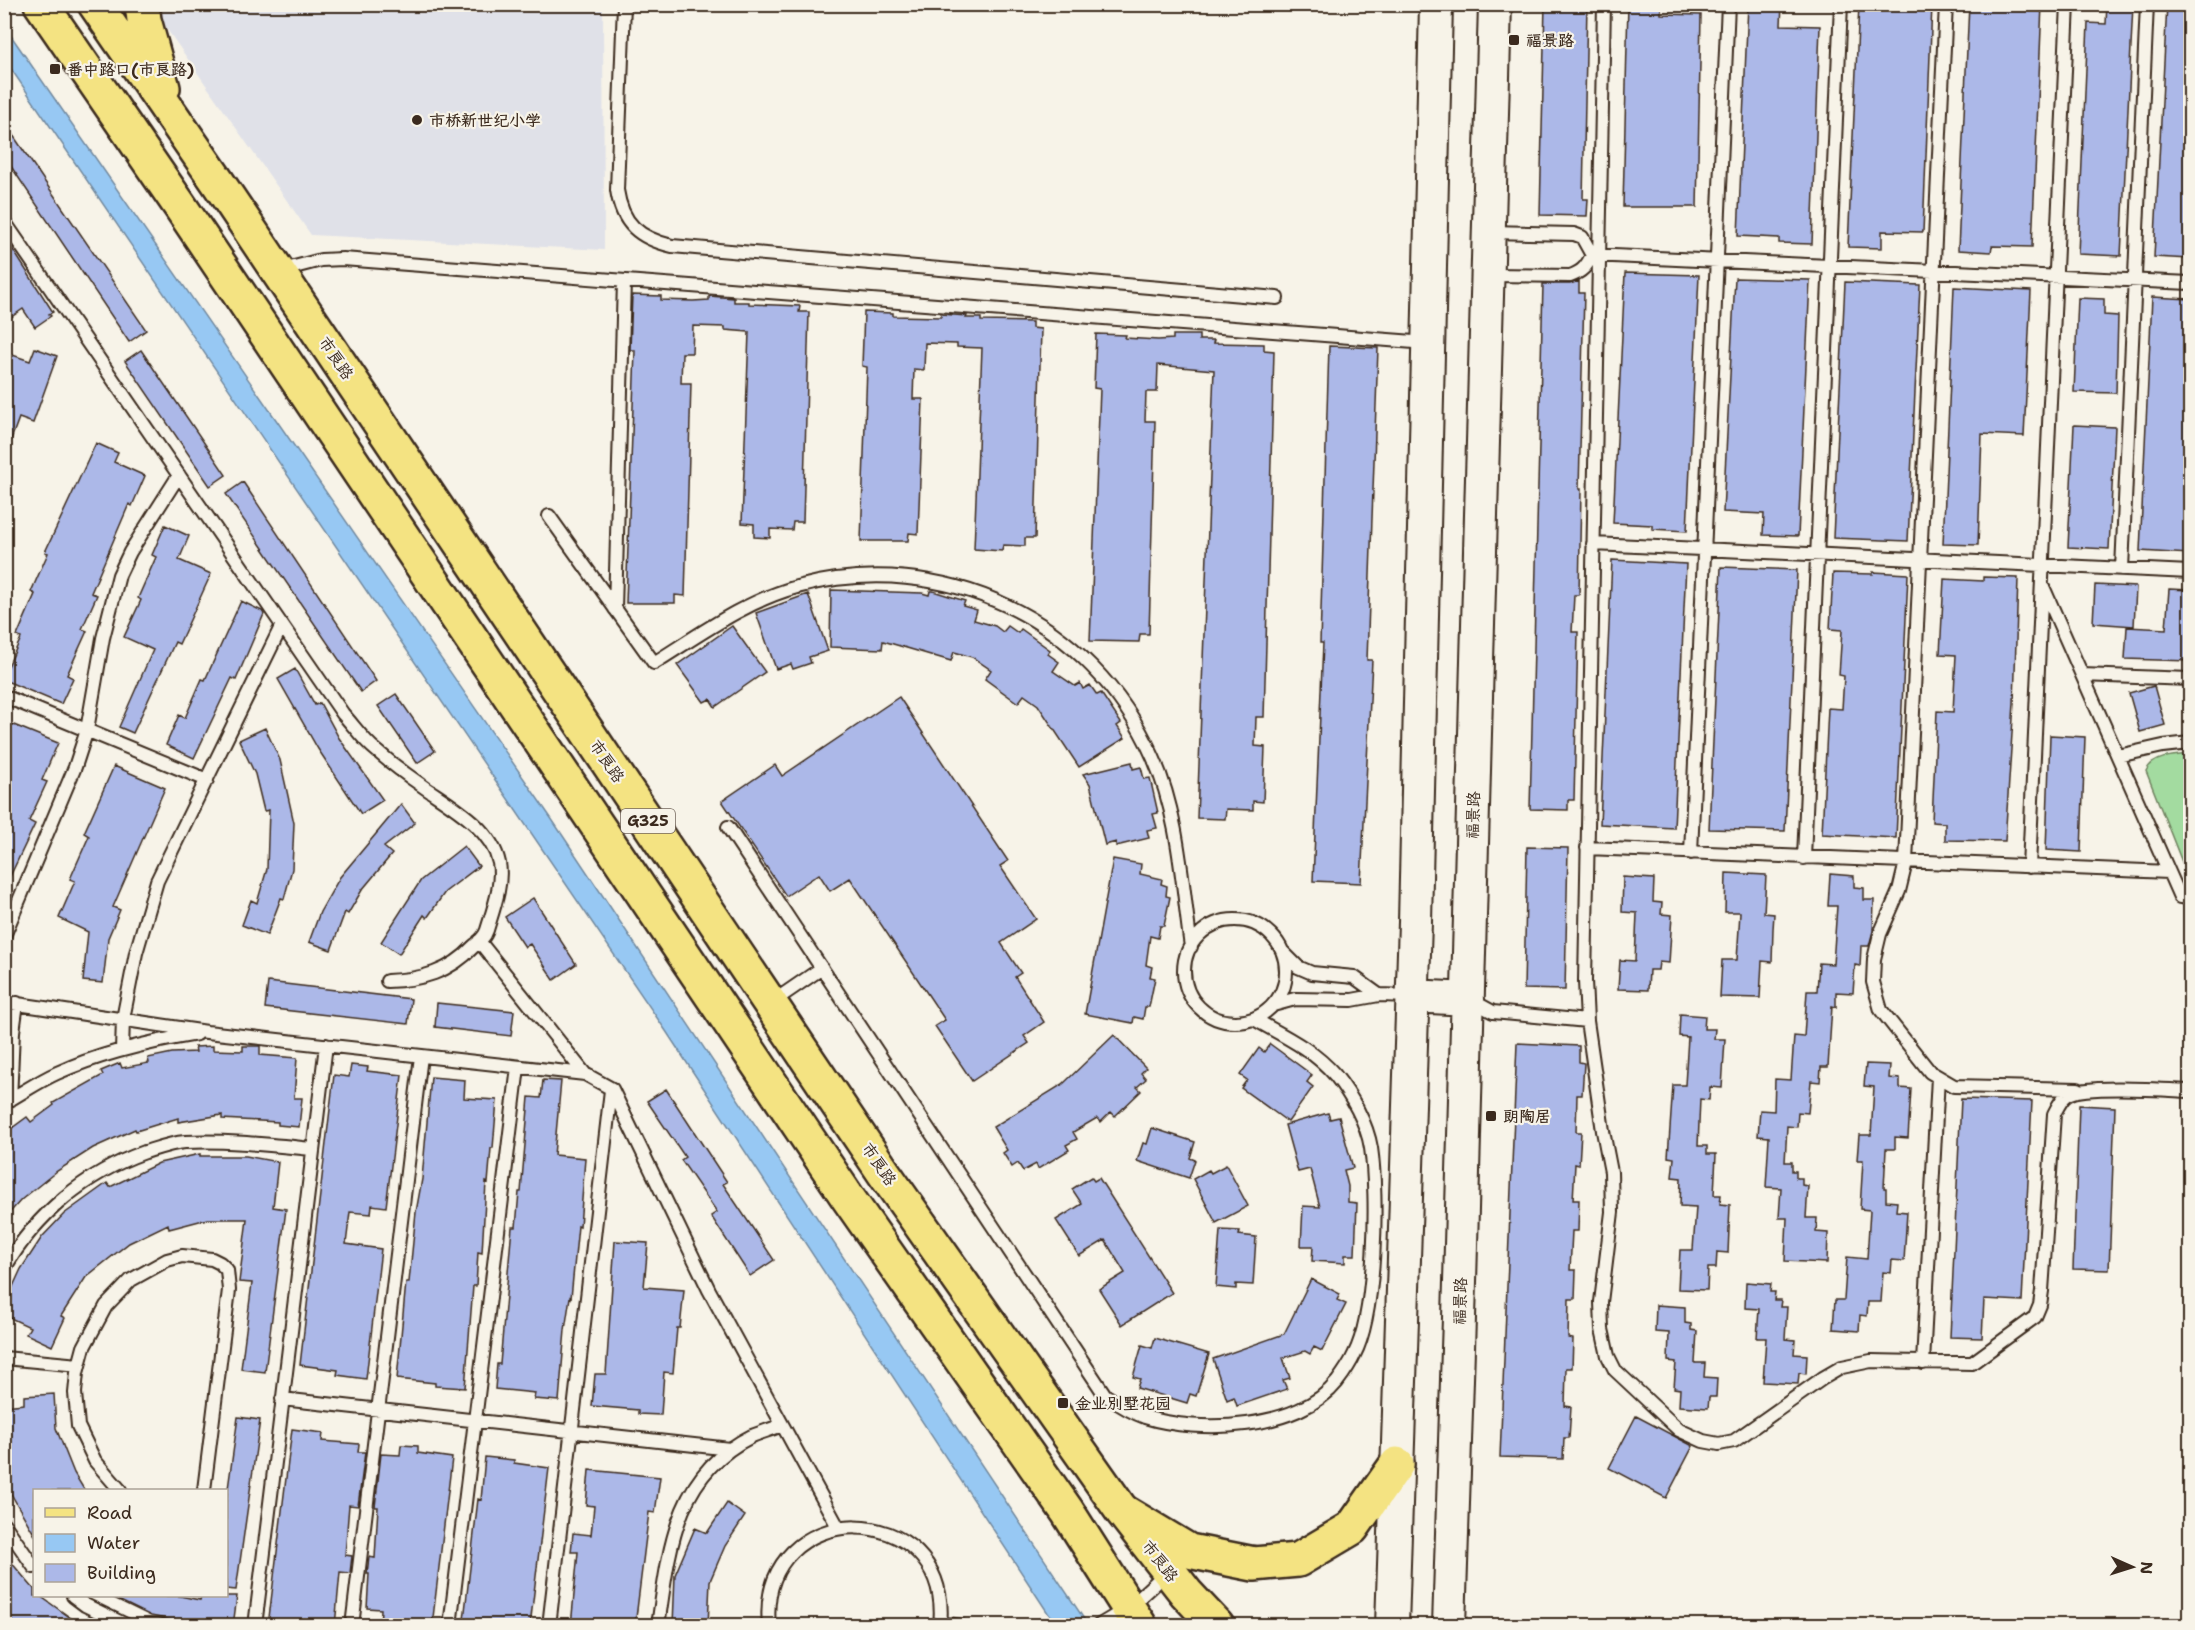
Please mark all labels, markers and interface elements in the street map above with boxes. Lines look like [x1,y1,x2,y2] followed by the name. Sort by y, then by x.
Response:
[1526,30,1574,51] place label: 福景路
[1507,33,1521,47] marker: 福景路
[67,59,194,80] place label: 番中路口(市良路)
[48,62,62,76] marker: 番中路口(市良路)
[429,110,541,131] place label: 市桥新世纪小学
[410,113,424,127] marker: 市桥新世纪小学
[314,332,358,384] street label: 市良路
[585,735,629,787] street label: 市良路
[1462,791,1484,839] street label: 福景路
[621,809,675,833] road number: G325
[1503,1106,1551,1127] place label: 朗陶居
[1484,1109,1498,1123] marker: 朗陶居
[857,1138,901,1190] street label: 市良路
[1449,1277,1471,1325] street label: 福景路
[1075,1393,1171,1414] place label: 金业别墅花园
[1056,1396,1070,1410] marker: 金业别墅花园
[33,1489,228,1597] legend
[87,1501,132,1525] text: Road
[87,1531,140,1555] text: Water
[1137,1536,1183,1586] street label: 市良路
[2102,1537,2162,1597] north arrow
[87,1561,156,1585] text: Building
[2136,1561,2157,1575] text: N

